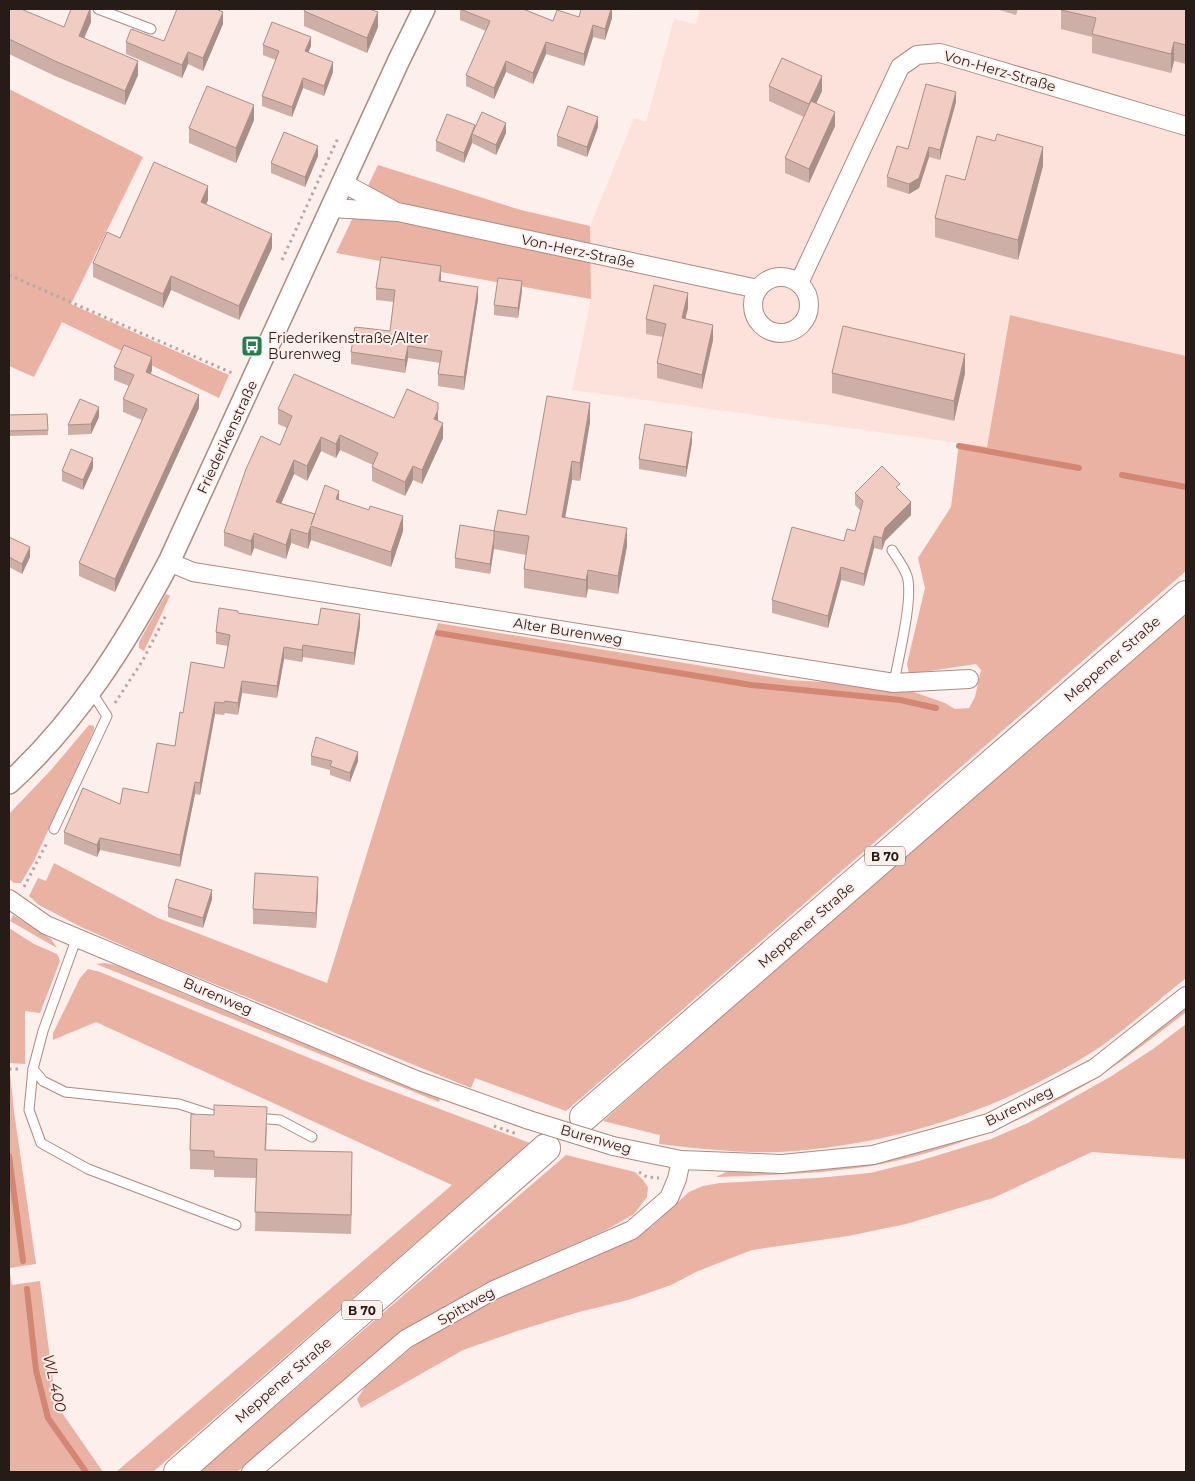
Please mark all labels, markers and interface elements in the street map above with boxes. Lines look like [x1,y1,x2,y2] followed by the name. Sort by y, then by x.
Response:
[942,46,1058,96] street label: Von-Herz-Straße
[520,230,636,272] street label: Von-Herz-Straße
[268,329,429,363] place label: Friederikenstraße/Alter Burenweg
[240,334,264,358] bus stop icon: Friederikenstraße/Alter Burenweg
[193,377,261,497] street label: Friederikenstraße
[1060,612,1164,706] street label: Meppener Straße
[512,613,624,649] street label: Alter Burenweg
[865,846,905,866] road number: B 70
[754,878,858,972] street label: Meppener Straße
[181,973,255,1019] street label: Burenweg
[982,1082,1056,1130] street label: Burenweg
[558,1120,634,1158] street label: Burenweg
[434,1283,498,1329] street label: Spittweg
[342,1300,382,1320] road number: B 70
[231,1333,335,1427] street label: Meppener Straße
[39,1352,71,1414] water label: WL 400

